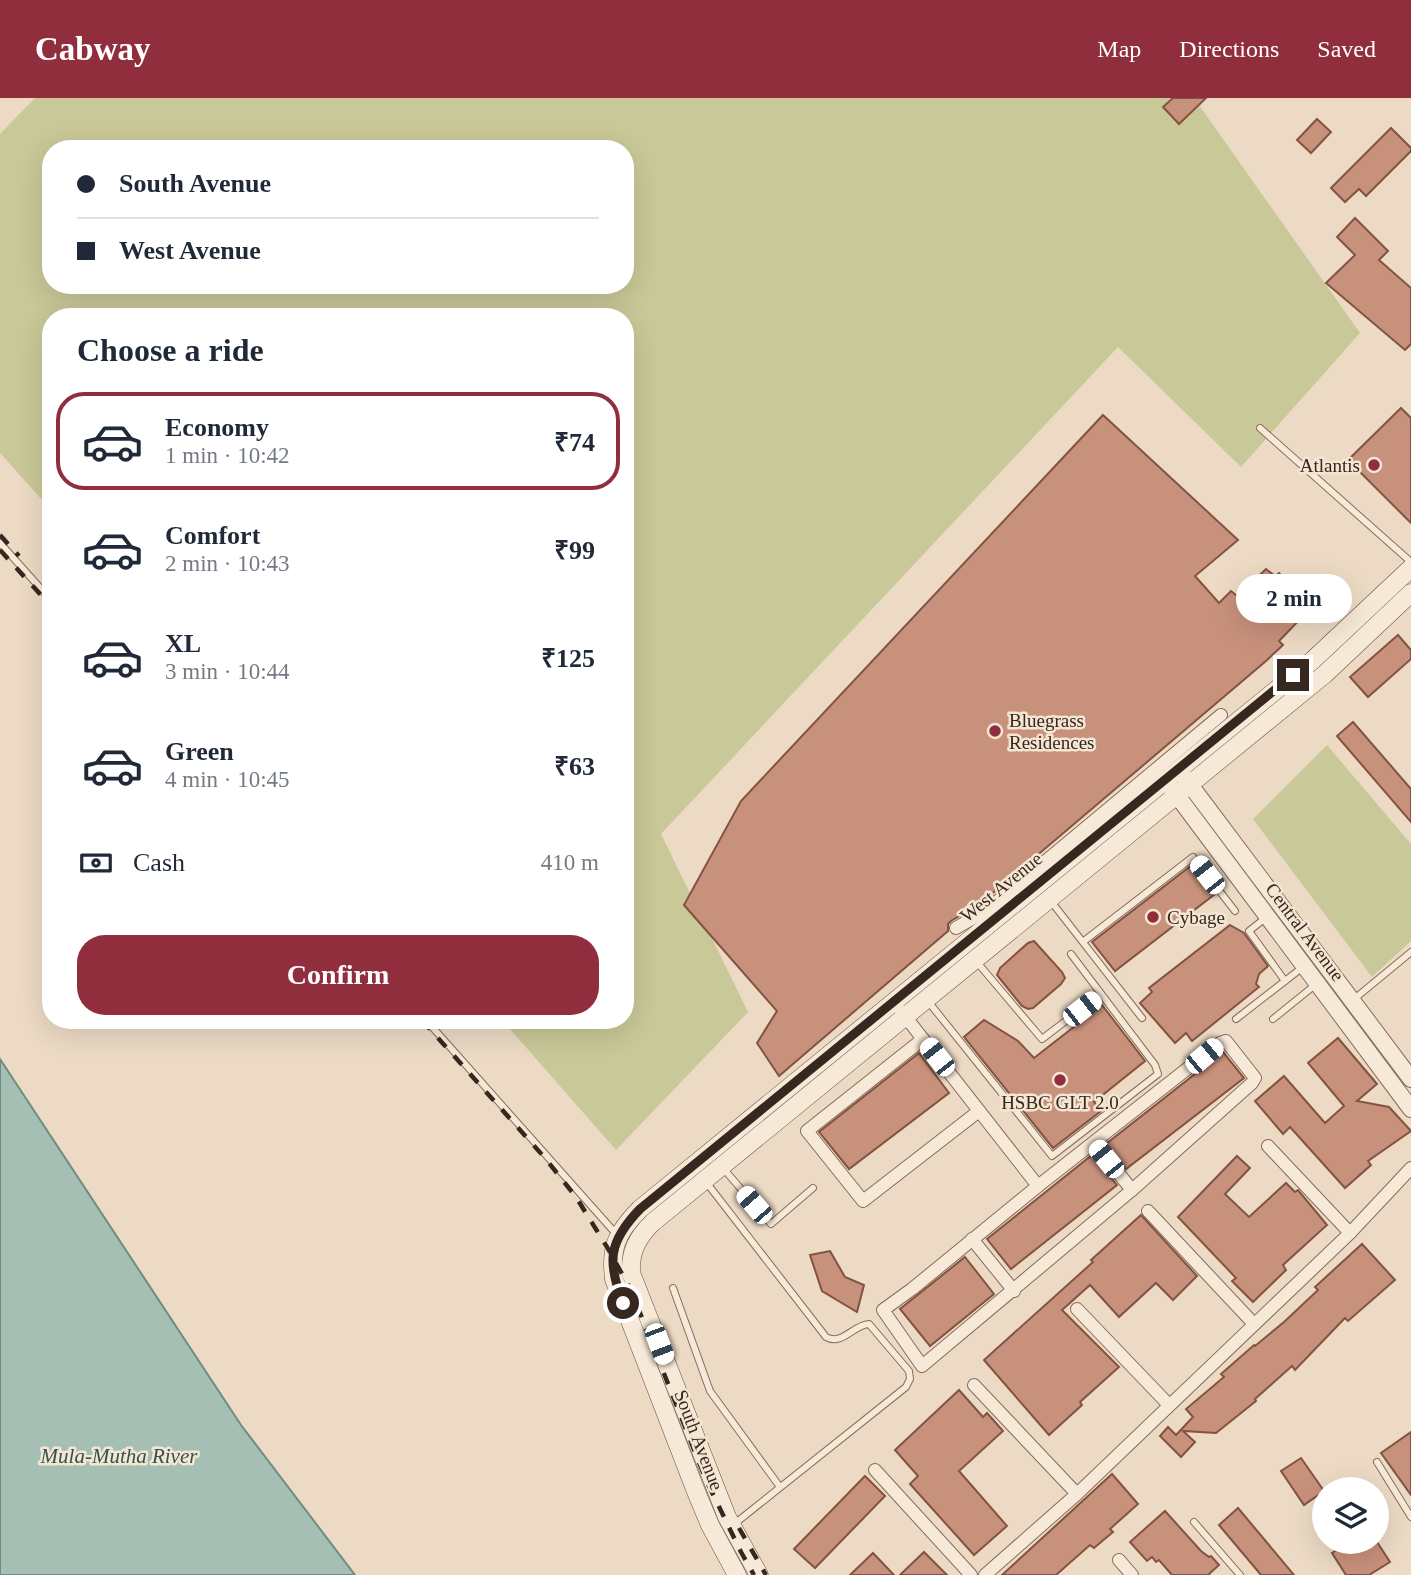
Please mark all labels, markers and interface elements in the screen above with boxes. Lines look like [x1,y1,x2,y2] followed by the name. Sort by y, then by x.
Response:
[35,31,151,67] text: Cabway
[1097,36,1141,62] text: Map
[1179,36,1279,62] text: Directions
[1317,36,1376,62] text: Saved
[119,169,271,198] text: South Avenue
[119,236,261,265] text: West Avenue
[77,332,264,368] text: Choose a ride
[81,410,144,473] icon: car
[165,413,269,442] text: Economy
[554,428,595,457] text: ₹74
[165,443,290,468] text: 1 min · 10:42
[1300,455,1360,476] place label: Atlantis
[1366,457,1382,473] marker: Atlantis
[81,518,144,581] icon: car
[165,521,260,550] text: Comfort
[554,536,595,565] text: ₹99
[165,551,290,576] text: 2 min · 10:43
[1235,574,1351,622] callout: 2 min
[1266,586,1322,611] text: 2 min
[81,626,144,689] icon: car
[165,629,201,658] text: XL
[541,644,595,673] text: ₹125
[165,659,290,684] text: 3 min · 10:44
[1277,659,1309,691] route end
[1009,710,1094,753] place label: Bluegrass Residences
[987,723,1003,739] marker: Bluegrass Residences
[81,734,144,797] icon: car
[165,737,234,766] text: Green
[554,752,595,781] text: ₹63
[165,767,290,792] text: 4 min · 10:45
[77,844,115,882] icon: cash
[133,848,185,877] text: Cash
[956,848,1046,926] street label: West Avenue
[541,850,599,875] text: 410 m
[1186,852,1229,898] car
[1261,879,1349,985] street label: Central Avenue
[1167,907,1225,928] place label: Cybage
[1145,909,1161,925] marker: Cybage
[77,935,599,1015] button: Confirm
[1059,988,1106,1030] car
[916,1034,959,1080] car
[1182,1034,1227,1078] car
[1052,1072,1068,1088] marker: HSBC GLT 2.0
[1001,1092,1119,1113] place label: HSBC GLT 2.0
[1085,1136,1128,1182] car
[733,1182,776,1228] car
[607,1287,639,1319] route start
[642,1321,677,1367] car
[670,1387,728,1493] street label: South Avenue
[40,1444,198,1468] water label: Mula-Mutha River
[1312,1477,1389,1554] map controls
[1312,1477,1389,1554] button: layers

